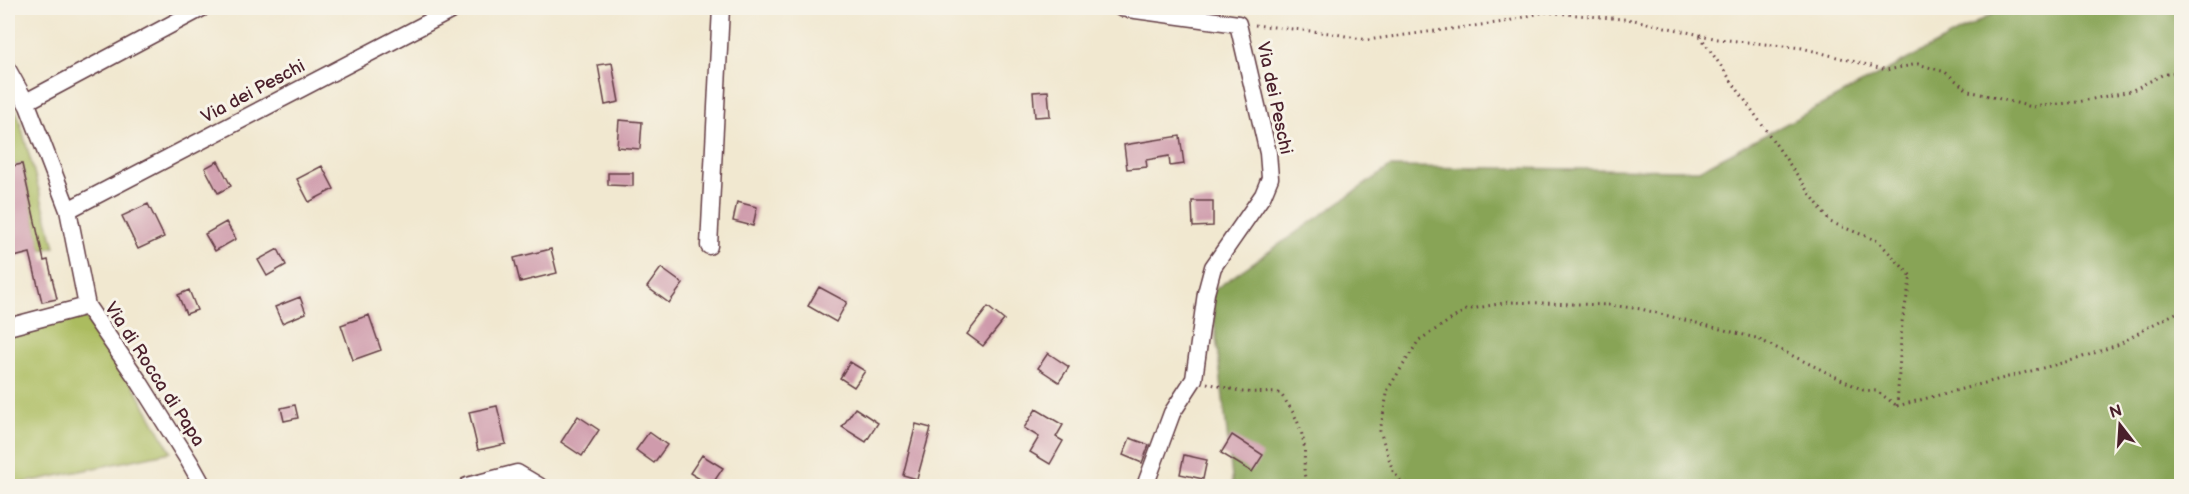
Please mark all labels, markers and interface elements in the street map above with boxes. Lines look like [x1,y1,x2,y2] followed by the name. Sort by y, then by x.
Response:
[1252,40,1297,156] street label: Via dei Peschi
[198,55,309,128] street label: Via dei Peschi
[100,298,209,450] street label: Via di Rocca di Papa
[2090,395,2150,455] north arrow
[2108,401,2125,423] text: N

